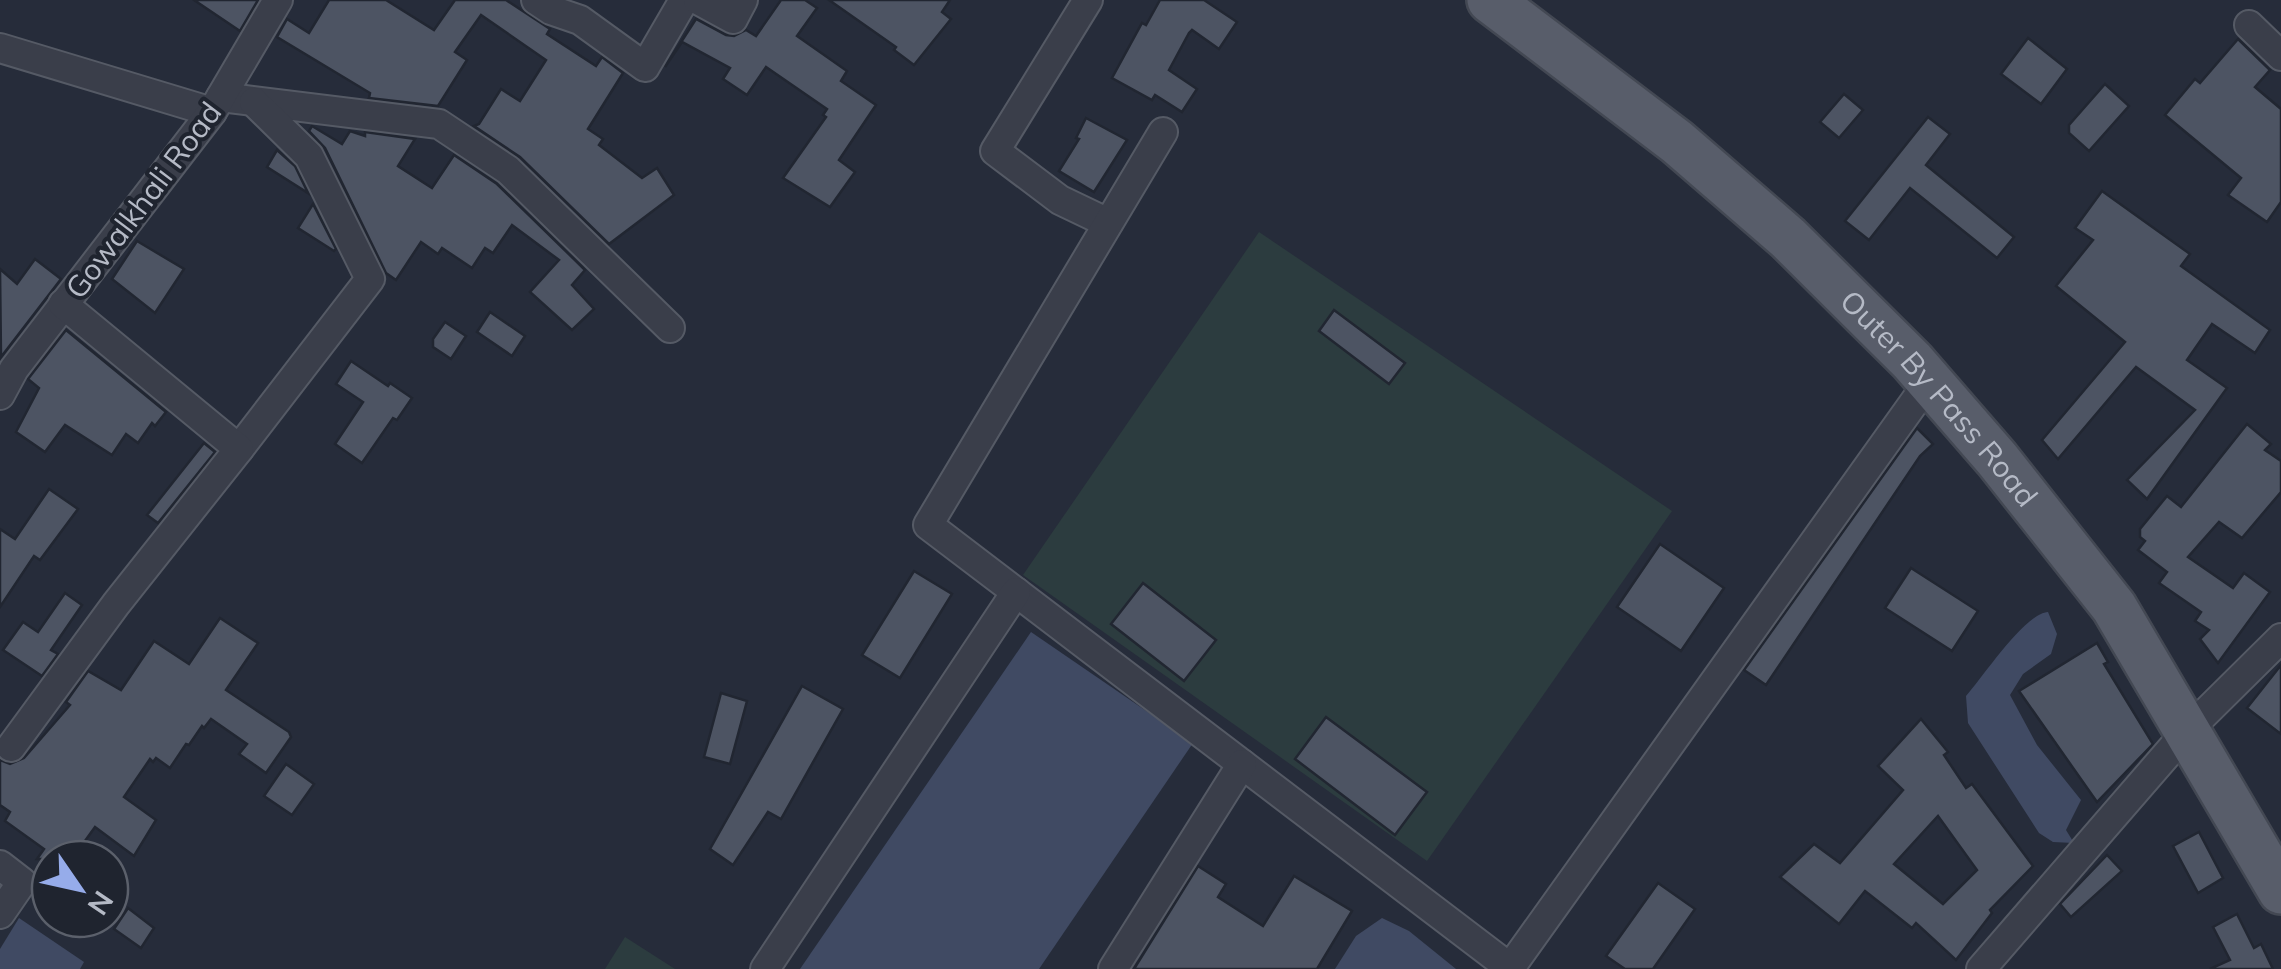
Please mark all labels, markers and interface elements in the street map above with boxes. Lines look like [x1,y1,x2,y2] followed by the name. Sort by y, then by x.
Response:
[57,94,229,306] street label: Gowalkhali Road
[1832,282,2046,514] street label: Outer By Pass Road
[30,839,130,939] north arrow
[81,885,122,922] text: N

